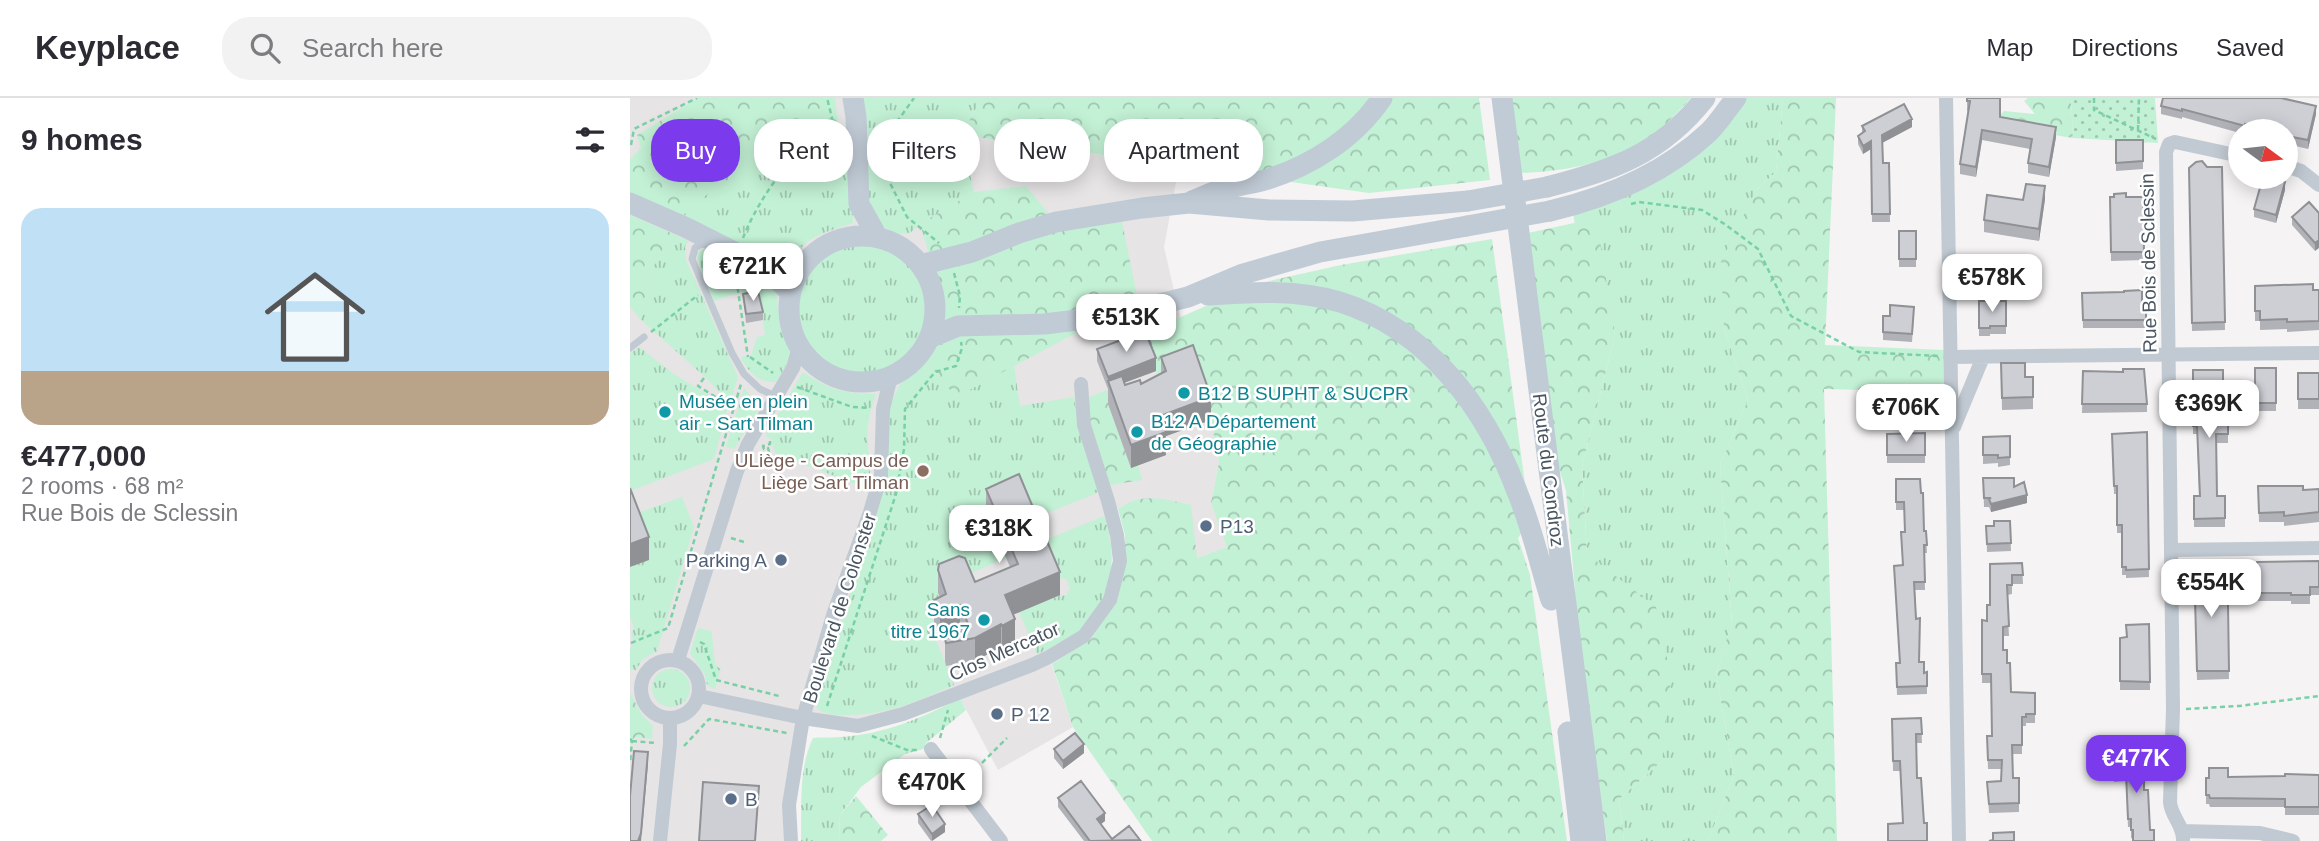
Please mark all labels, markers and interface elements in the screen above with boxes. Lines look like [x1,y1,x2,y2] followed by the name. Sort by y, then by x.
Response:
[222,17,712,80] search box
[35,29,180,66] text: Keyplace
[246,29,284,67] icon: search
[302,33,444,63] text: Search here
[1987,34,2033,61] text: Map
[2071,34,2178,61] text: Directions
[2216,34,2284,61] text: Saved
[651,119,740,182] chip: Buy
[754,119,853,182] chip: Rent
[867,119,980,182] chip: Filters
[994,119,1090,182] chip: New
[1104,119,1263,182] chip: Apartment
[2228,119,2298,189] north arrow
[2228,119,2298,189] map controls
[571,121,609,159] icon: filters
[21,123,143,156] text: 9 homes
[2136,173,2161,353] street label: Rue Bois de Sclessin
[704,244,802,303] pin: €721K
[719,253,787,279] text: €721K
[252,254,378,380] icon: home
[1943,254,2041,314] pin: €578K
[1958,264,2026,290] text: €578K
[1077,294,1175,354] pin: €513K
[1092,304,1160,330] text: €513K
[2160,380,2258,440] pin: €369K
[1198,383,1409,404] place label: B12 B SUPHT & SUCPR
[1857,384,1955,444] pin: €706K
[1176,385,1192,401] marker: B12 B SUPHT & SUCPR
[2175,390,2243,416] text: €369K
[679,391,813,434] place label: Musée en plein air - Sart Tilman
[1529,392,1568,548] street label: Route du Condroz
[1872,394,1940,420] text: €706K
[657,404,673,420] marker: Musée en plein air - Sart Tilman
[1151,411,1316,454] place label: B12 A Département de Géographie
[1129,424,1145,440] marker: B12 A Département de Géographie
[21,439,146,472] text: €477,000
[735,450,909,493] place label: ULiège - Campus de Liège Sart Tilman
[915,463,931,479] marker: ULiège - Campus de Liège Sart Tilman
[21,473,183,499] text: 2 rooms · 68 m²
[21,500,238,526] text: Rue Bois de Sclessin
[950,505,1048,565] pin: €318K
[799,510,880,706] street label: Boulevard de Colonster
[965,515,1033,541] text: €318K
[1220,516,1254,537] place label: P13
[1198,518,1214,534] marker: P13
[686,550,767,571] place label: Parking A
[773,552,789,568] marker: Parking A
[2162,560,2260,619] pin: €554K
[2177,569,2245,595] text: €554K
[891,599,970,642] place label: Sans titre 1967
[976,612,992,628] marker: Sans titre 1967
[946,618,1063,685] street label: Clos Mercator
[1011,704,1050,725] place label: P 12
[989,706,1005,722] marker: P 12
[2087,736,2185,795] pin: €477K
[2102,745,2170,771] text: €477K
[883,760,981,819] pin: €470K
[898,769,966,795] text: €470K
[745,789,758,810] place label: B
[723,791,739,807] marker: B

